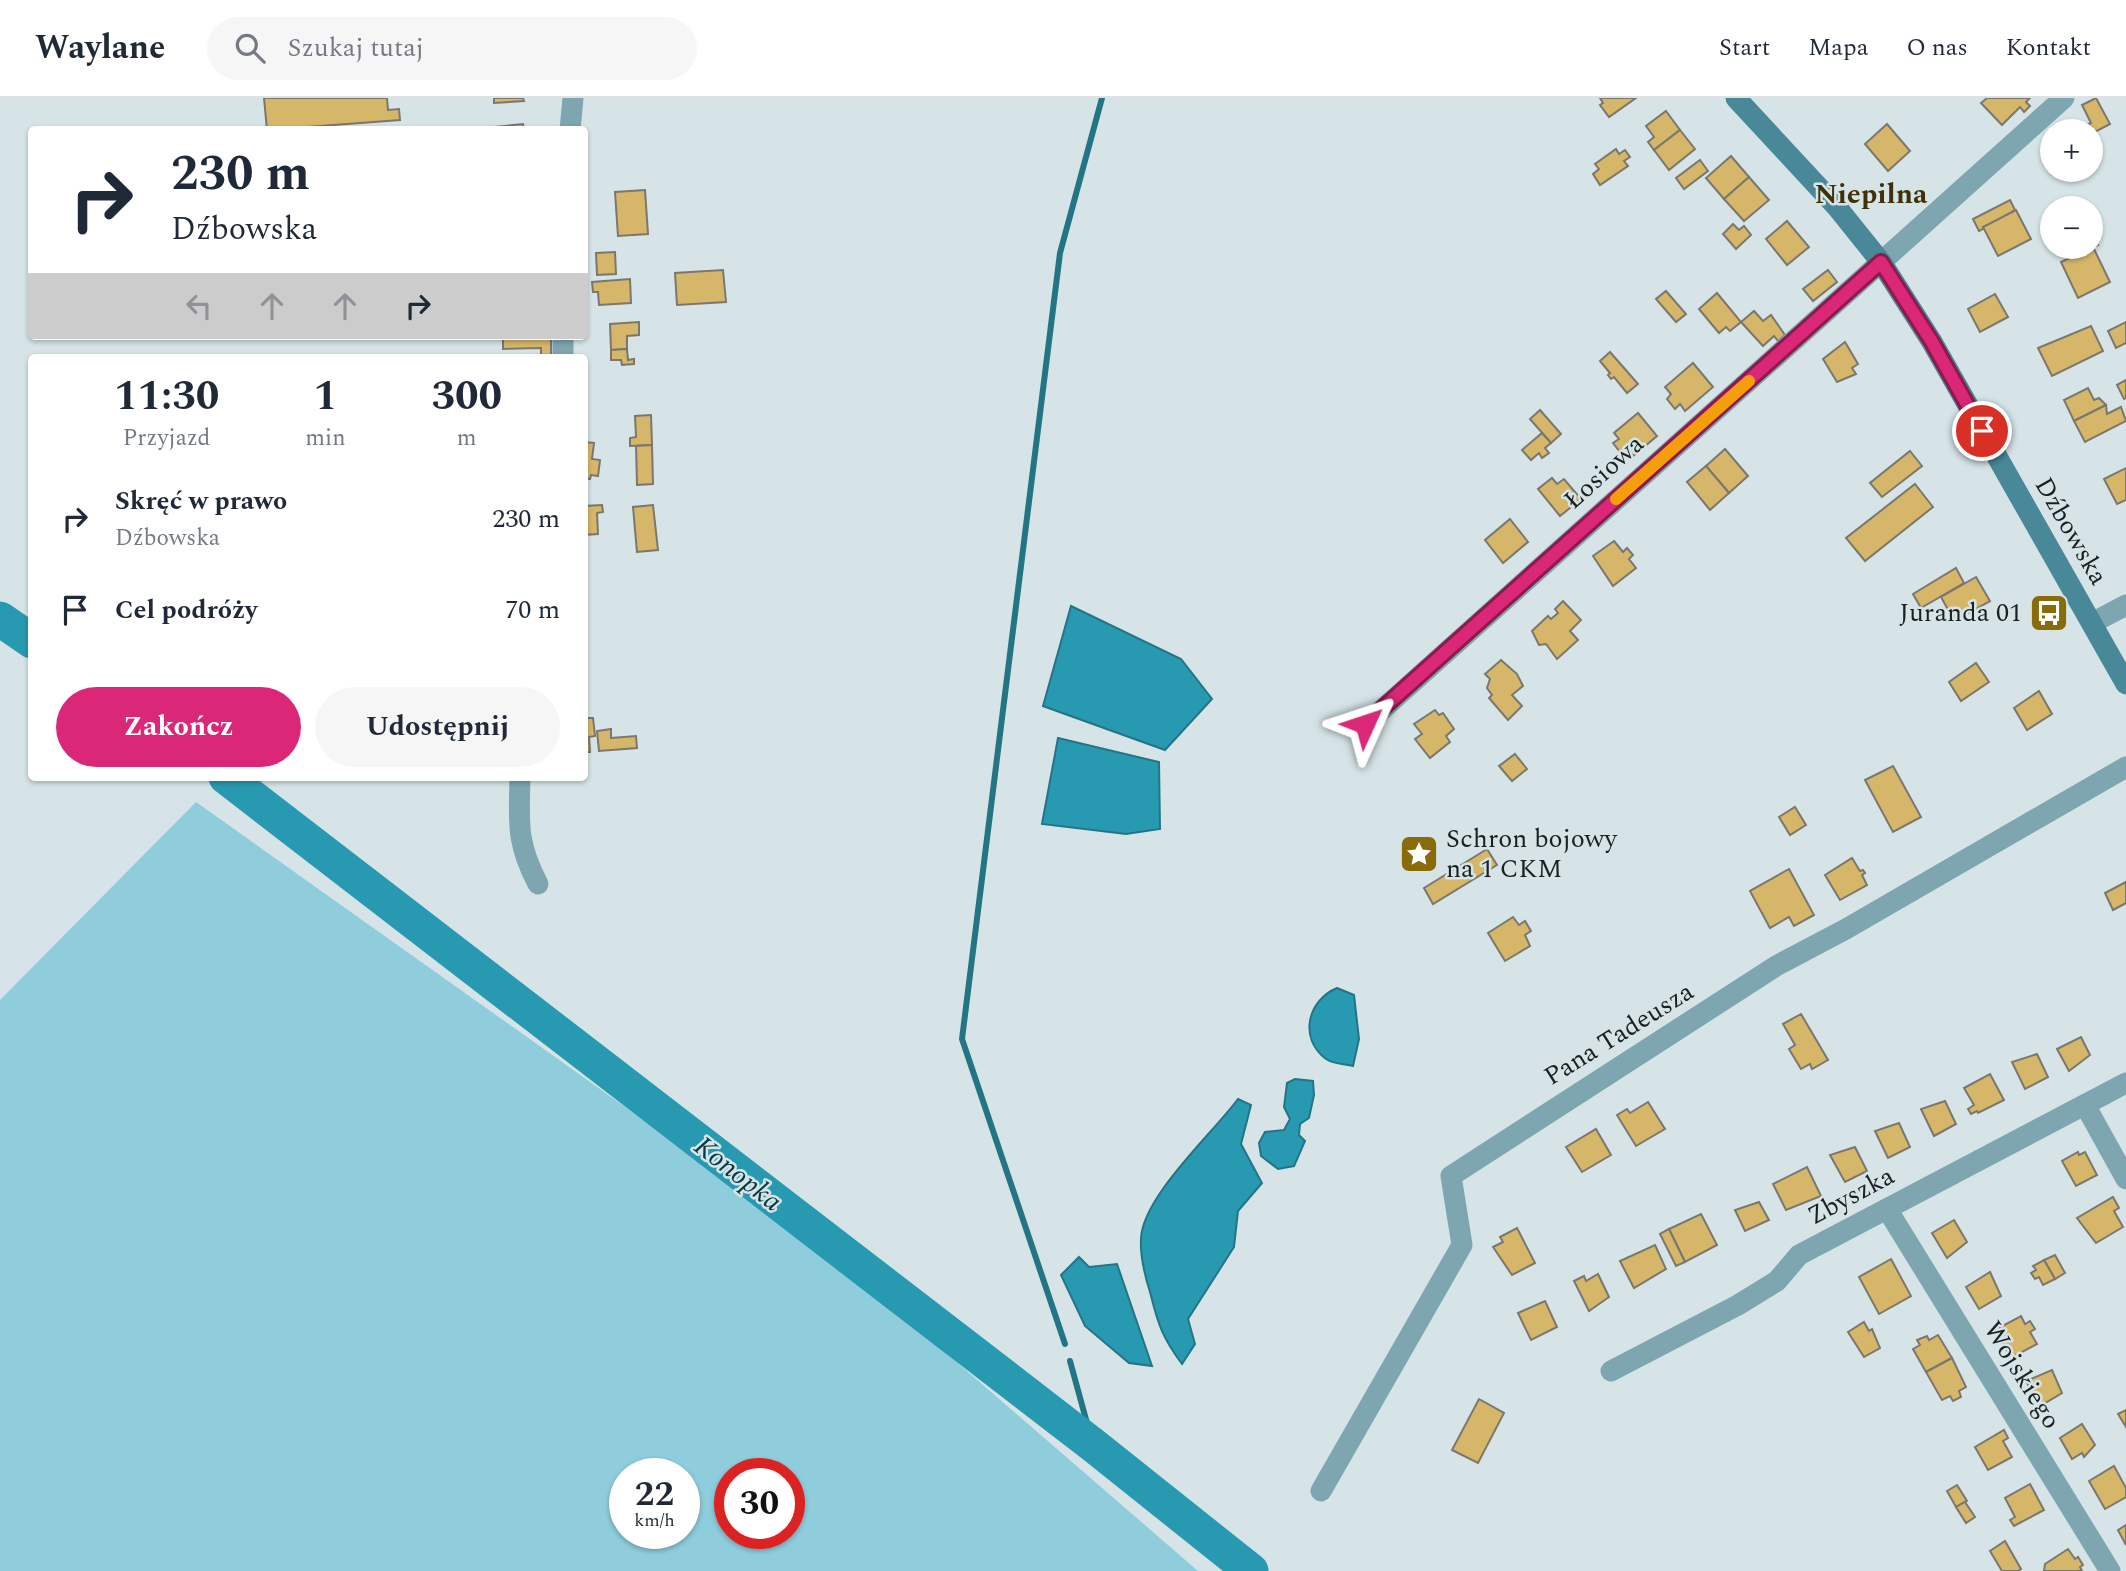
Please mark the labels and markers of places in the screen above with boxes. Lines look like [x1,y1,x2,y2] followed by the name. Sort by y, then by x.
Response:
[1952,401,2012,461] pin
[2028,592,2070,634] bus stop icon: Juranda 01
[1899,593,2022,633] place label: Juranda 01
[1446,819,1618,889] place label: Schron bojowy na 1 CKM
[1398,833,1440,875] place icon: Schron bojowy na 1 CKM

